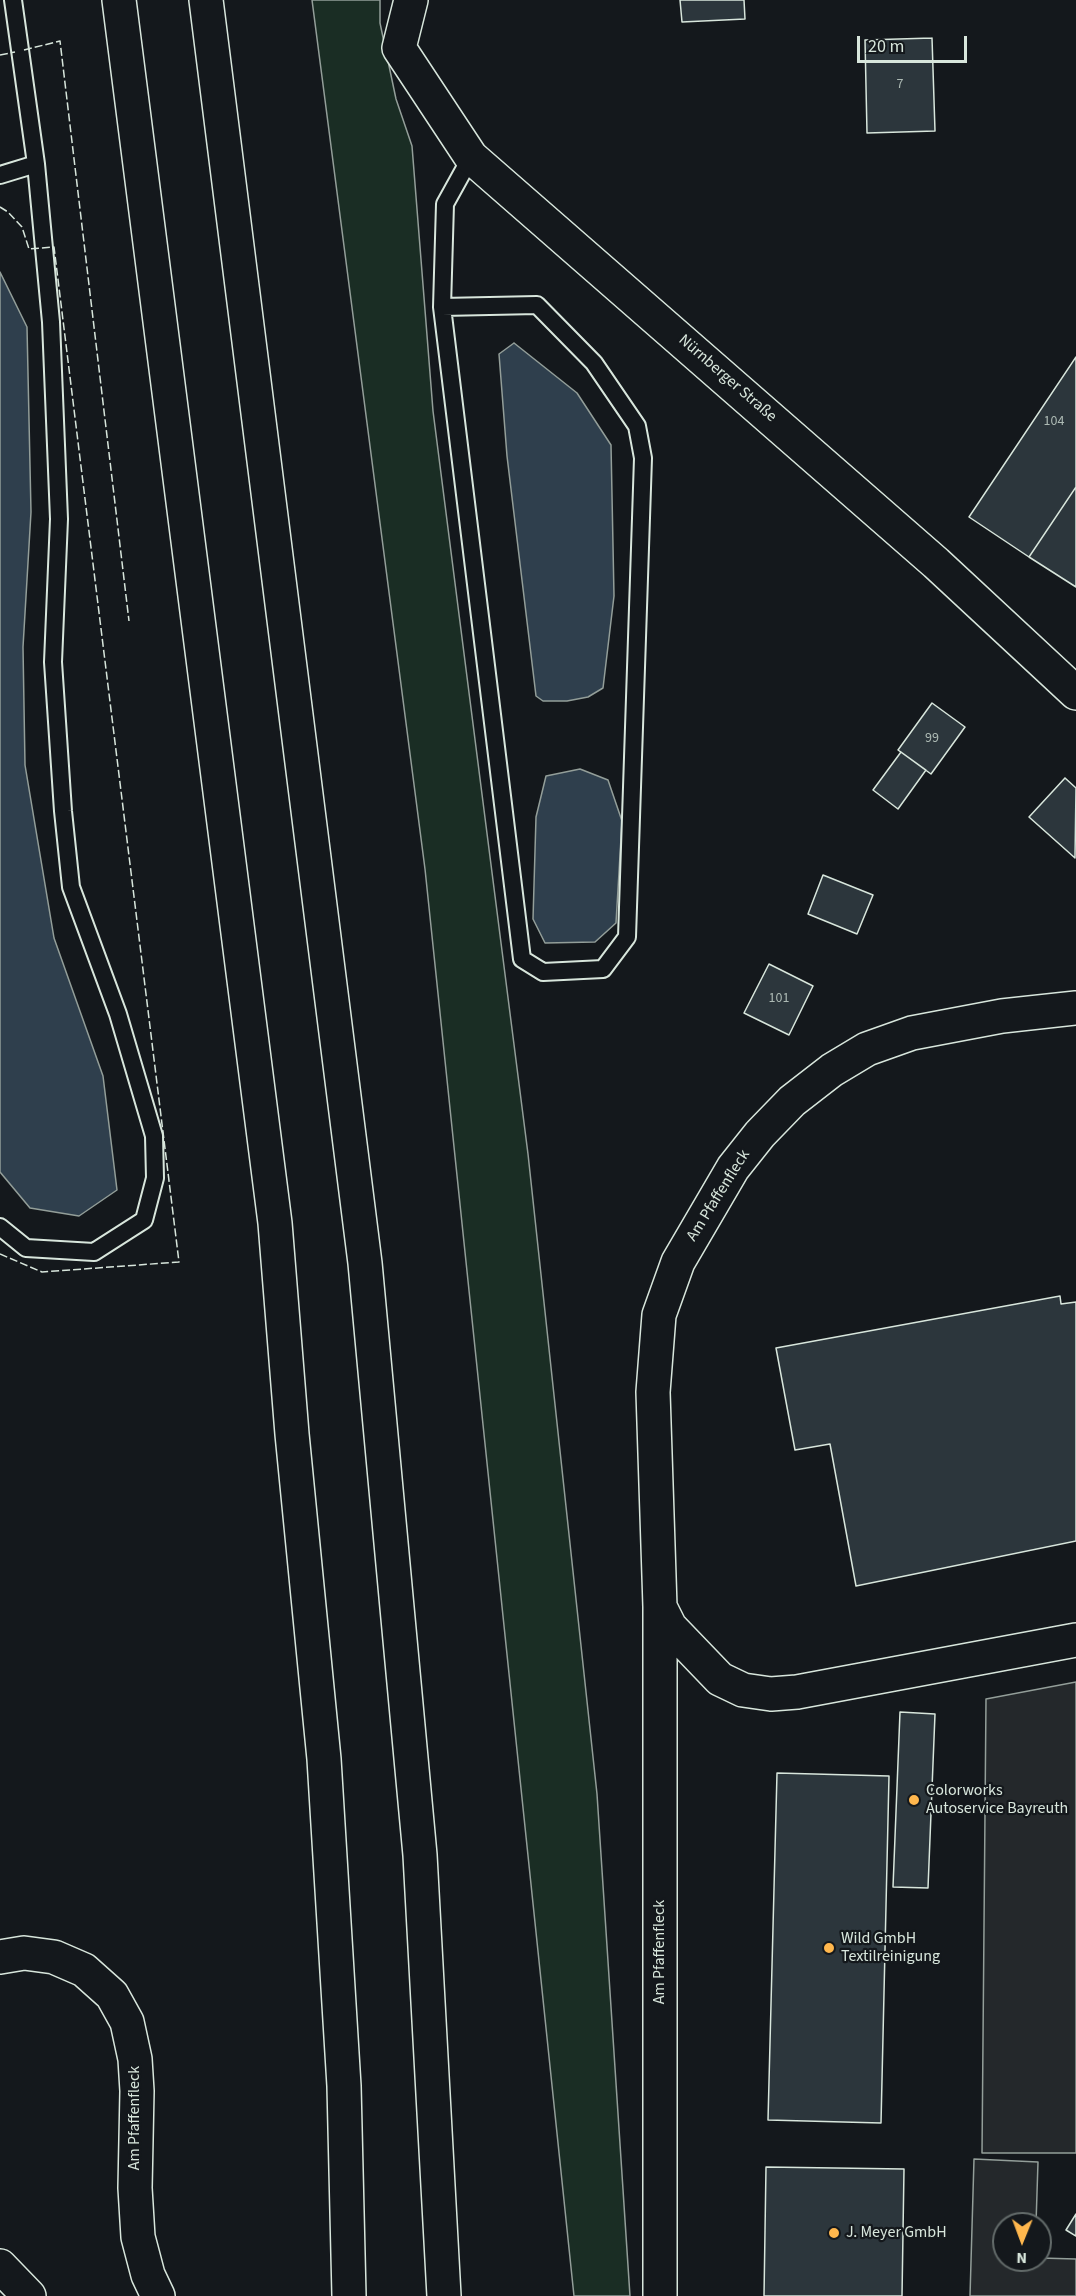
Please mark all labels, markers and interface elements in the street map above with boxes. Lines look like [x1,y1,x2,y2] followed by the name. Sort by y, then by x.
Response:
[860,24,970,62] scale bar
[868,34,904,59] text: 20 m
[897,77,903,93] house number: 7
[674,331,780,427] street label: Nürnberger Straße
[1044,414,1064,430] house number: 104
[925,731,939,747] house number: 99
[769,991,789,1007] house number: 101
[683,1147,755,1245] street label: Am Pfaffenfleck
[926,1781,1068,1819] place label: Colorworks Autoservice Bayreuth
[907,1793,921,1807] marker: Colorworks Autoservice Bayreuth
[650,1900,670,2004] street label: Am Pfaffenfleck
[841,1929,940,1967] place label: Wild GmbH Textilreinigung
[822,1941,836,1955] marker: Wild GmbH Textilreinigung
[125,2066,145,2170] street label: Am Pfaffenfleck
[992,2212,1052,2272] north arrow
[846,2223,947,2243] place label: J. Meyer GmbH
[827,2226,841,2240] marker: J. Meyer GmbH
[1016,2247,1027,2269] text: N

